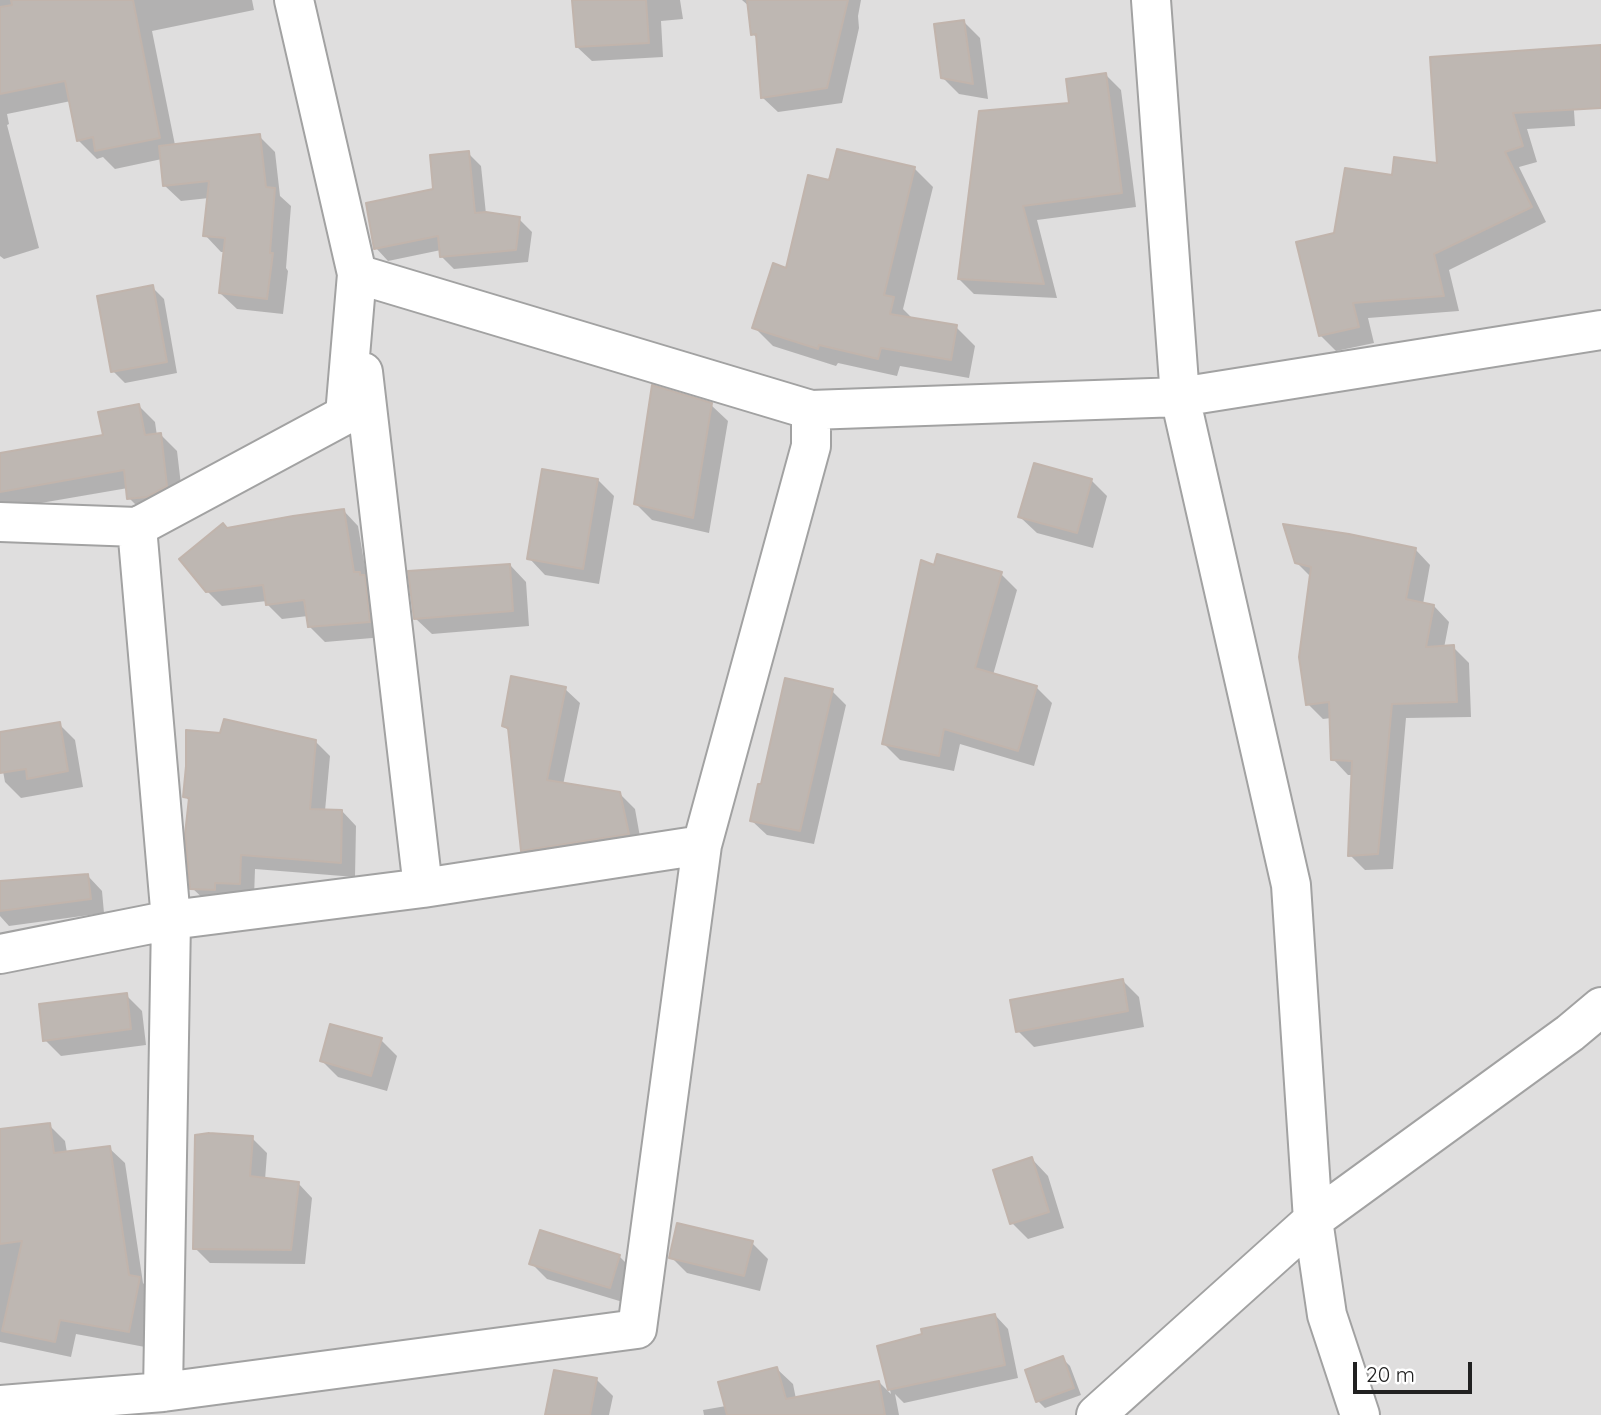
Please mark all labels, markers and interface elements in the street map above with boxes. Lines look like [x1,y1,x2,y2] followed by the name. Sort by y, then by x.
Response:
[1356,1348,1475,1392] scale bar
[1366,1361,1415,1387] text: 20 m

